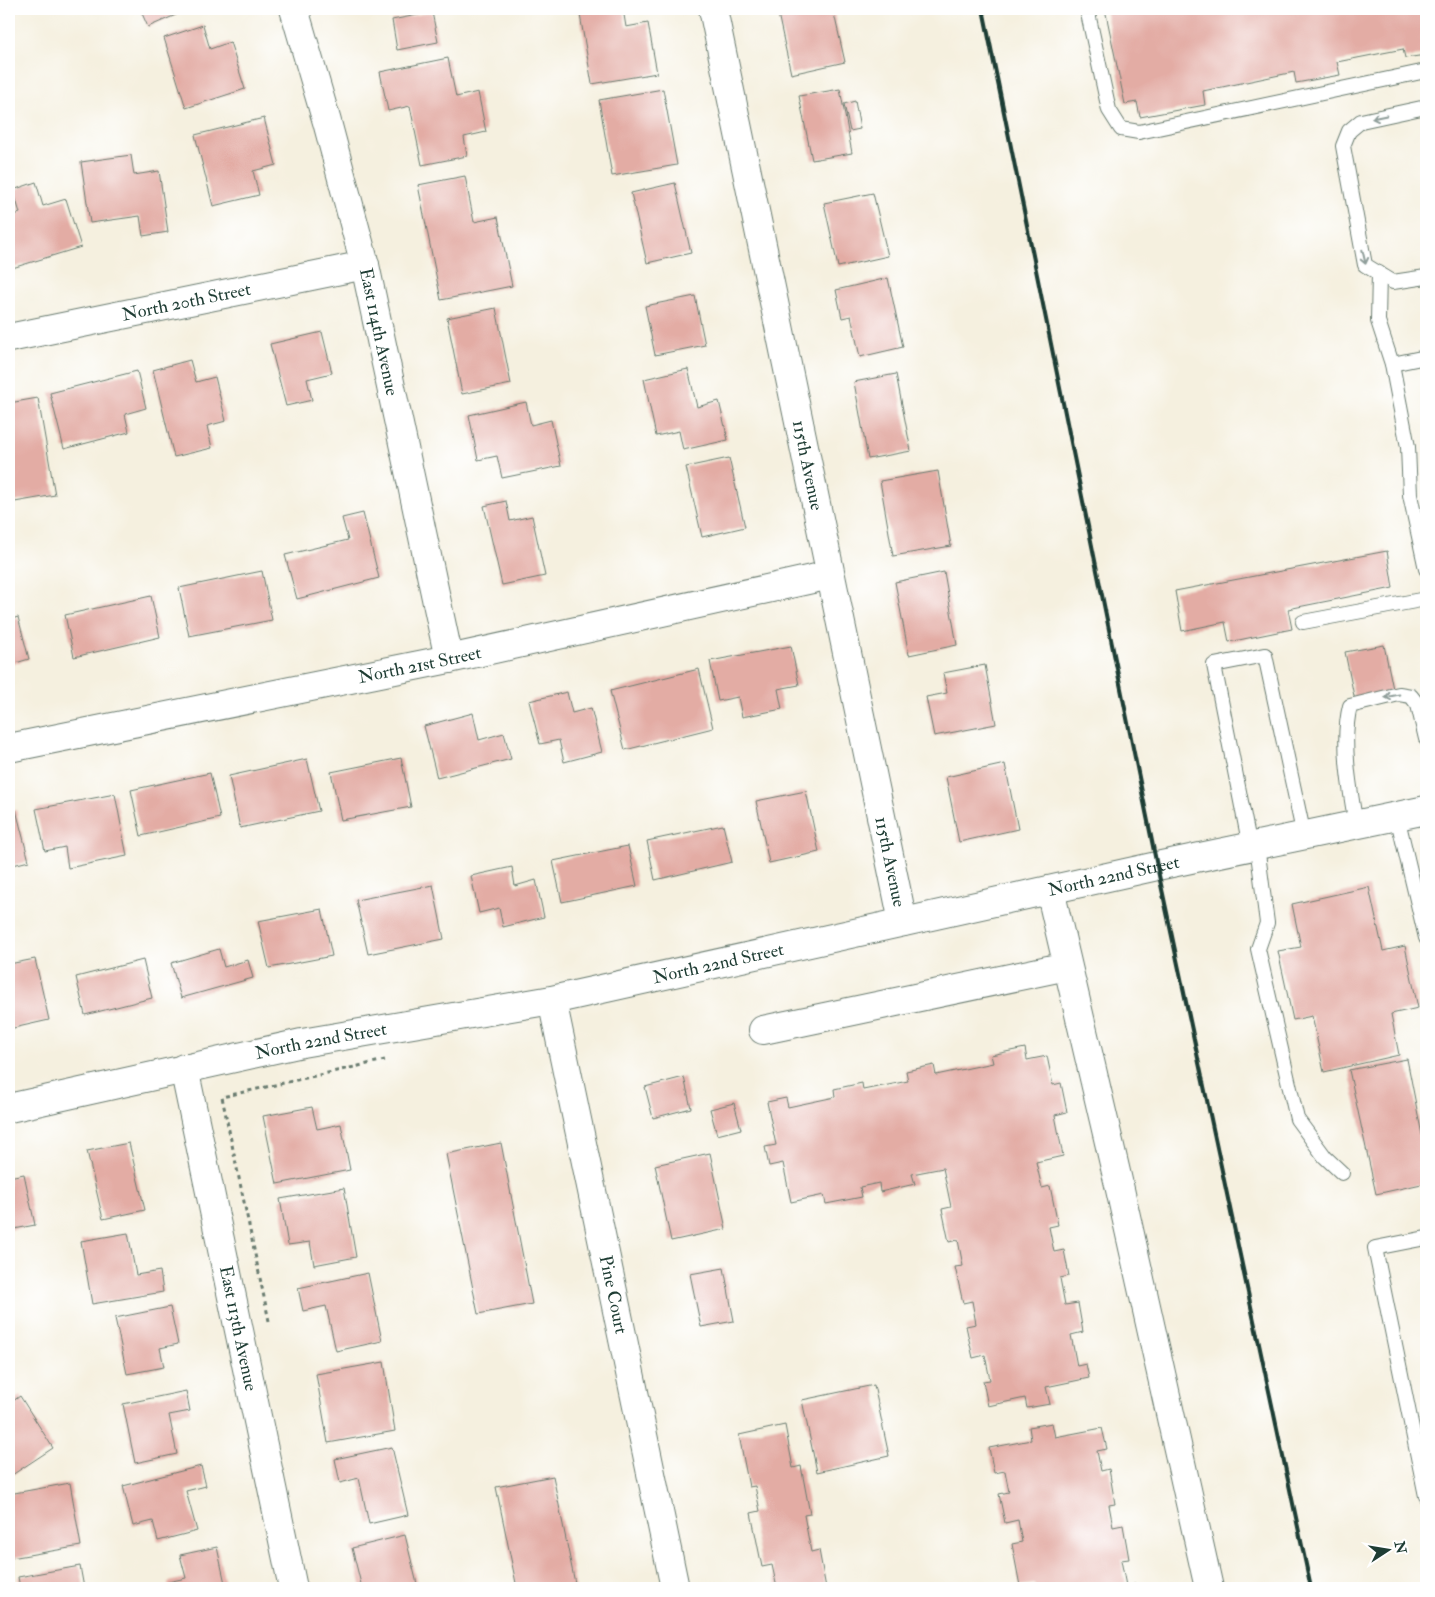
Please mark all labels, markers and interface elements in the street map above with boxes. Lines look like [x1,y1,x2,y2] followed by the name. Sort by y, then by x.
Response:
[1371,113,1387,122] one-way arrow
[1360,248,1369,264] one-way arrow
[354,266,404,398] street label: East 114th Avenue
[120,277,253,326] street label: North 20th Street
[787,418,829,513] street label: 115th Avenue
[356,641,483,689] street label: North 21st Street
[1384,692,1400,702] one-way arrow
[870,814,911,910] street label: 115th Avenue
[1046,850,1181,901] street label: North 22nd Street
[650,937,786,989] street label: North 22nd Street
[253,1017,389,1065] street label: North 22nd Street
[594,1253,633,1336] street label: Pine Court
[214,1264,263,1393] street label: East 113th Avenue
[1362,1524,1412,1574] north arrow
[1390,1539,1410,1556] text: N

